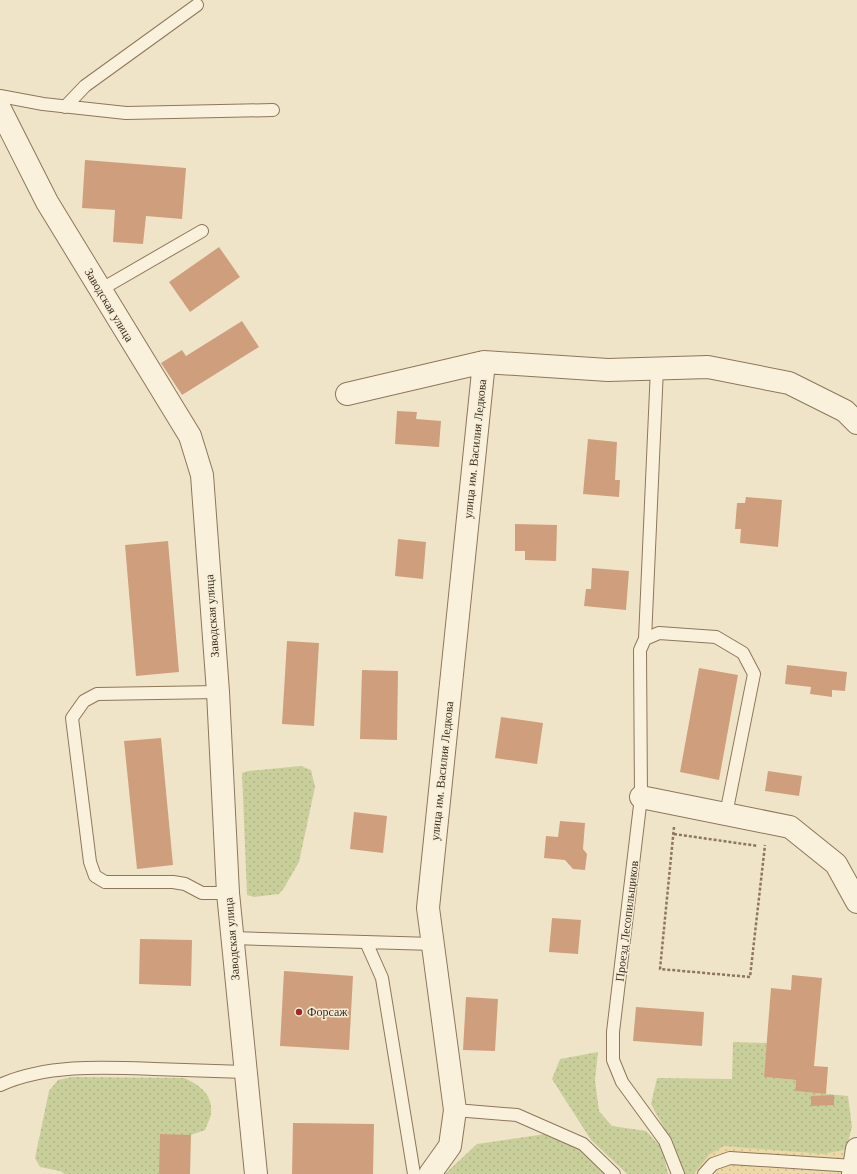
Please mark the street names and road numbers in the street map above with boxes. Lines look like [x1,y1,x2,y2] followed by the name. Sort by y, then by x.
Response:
[82,266,137,345] street label: Заводская улица
[461,378,489,519] street label: улица им. Василия Ледкова
[202,573,222,658] street label: Заводская улица
[428,700,456,841] street label: улица им. Василия Ледкова
[613,859,641,982] street label: Проезд Лесопильщиков
[221,896,243,981] street label: Заводская улица

